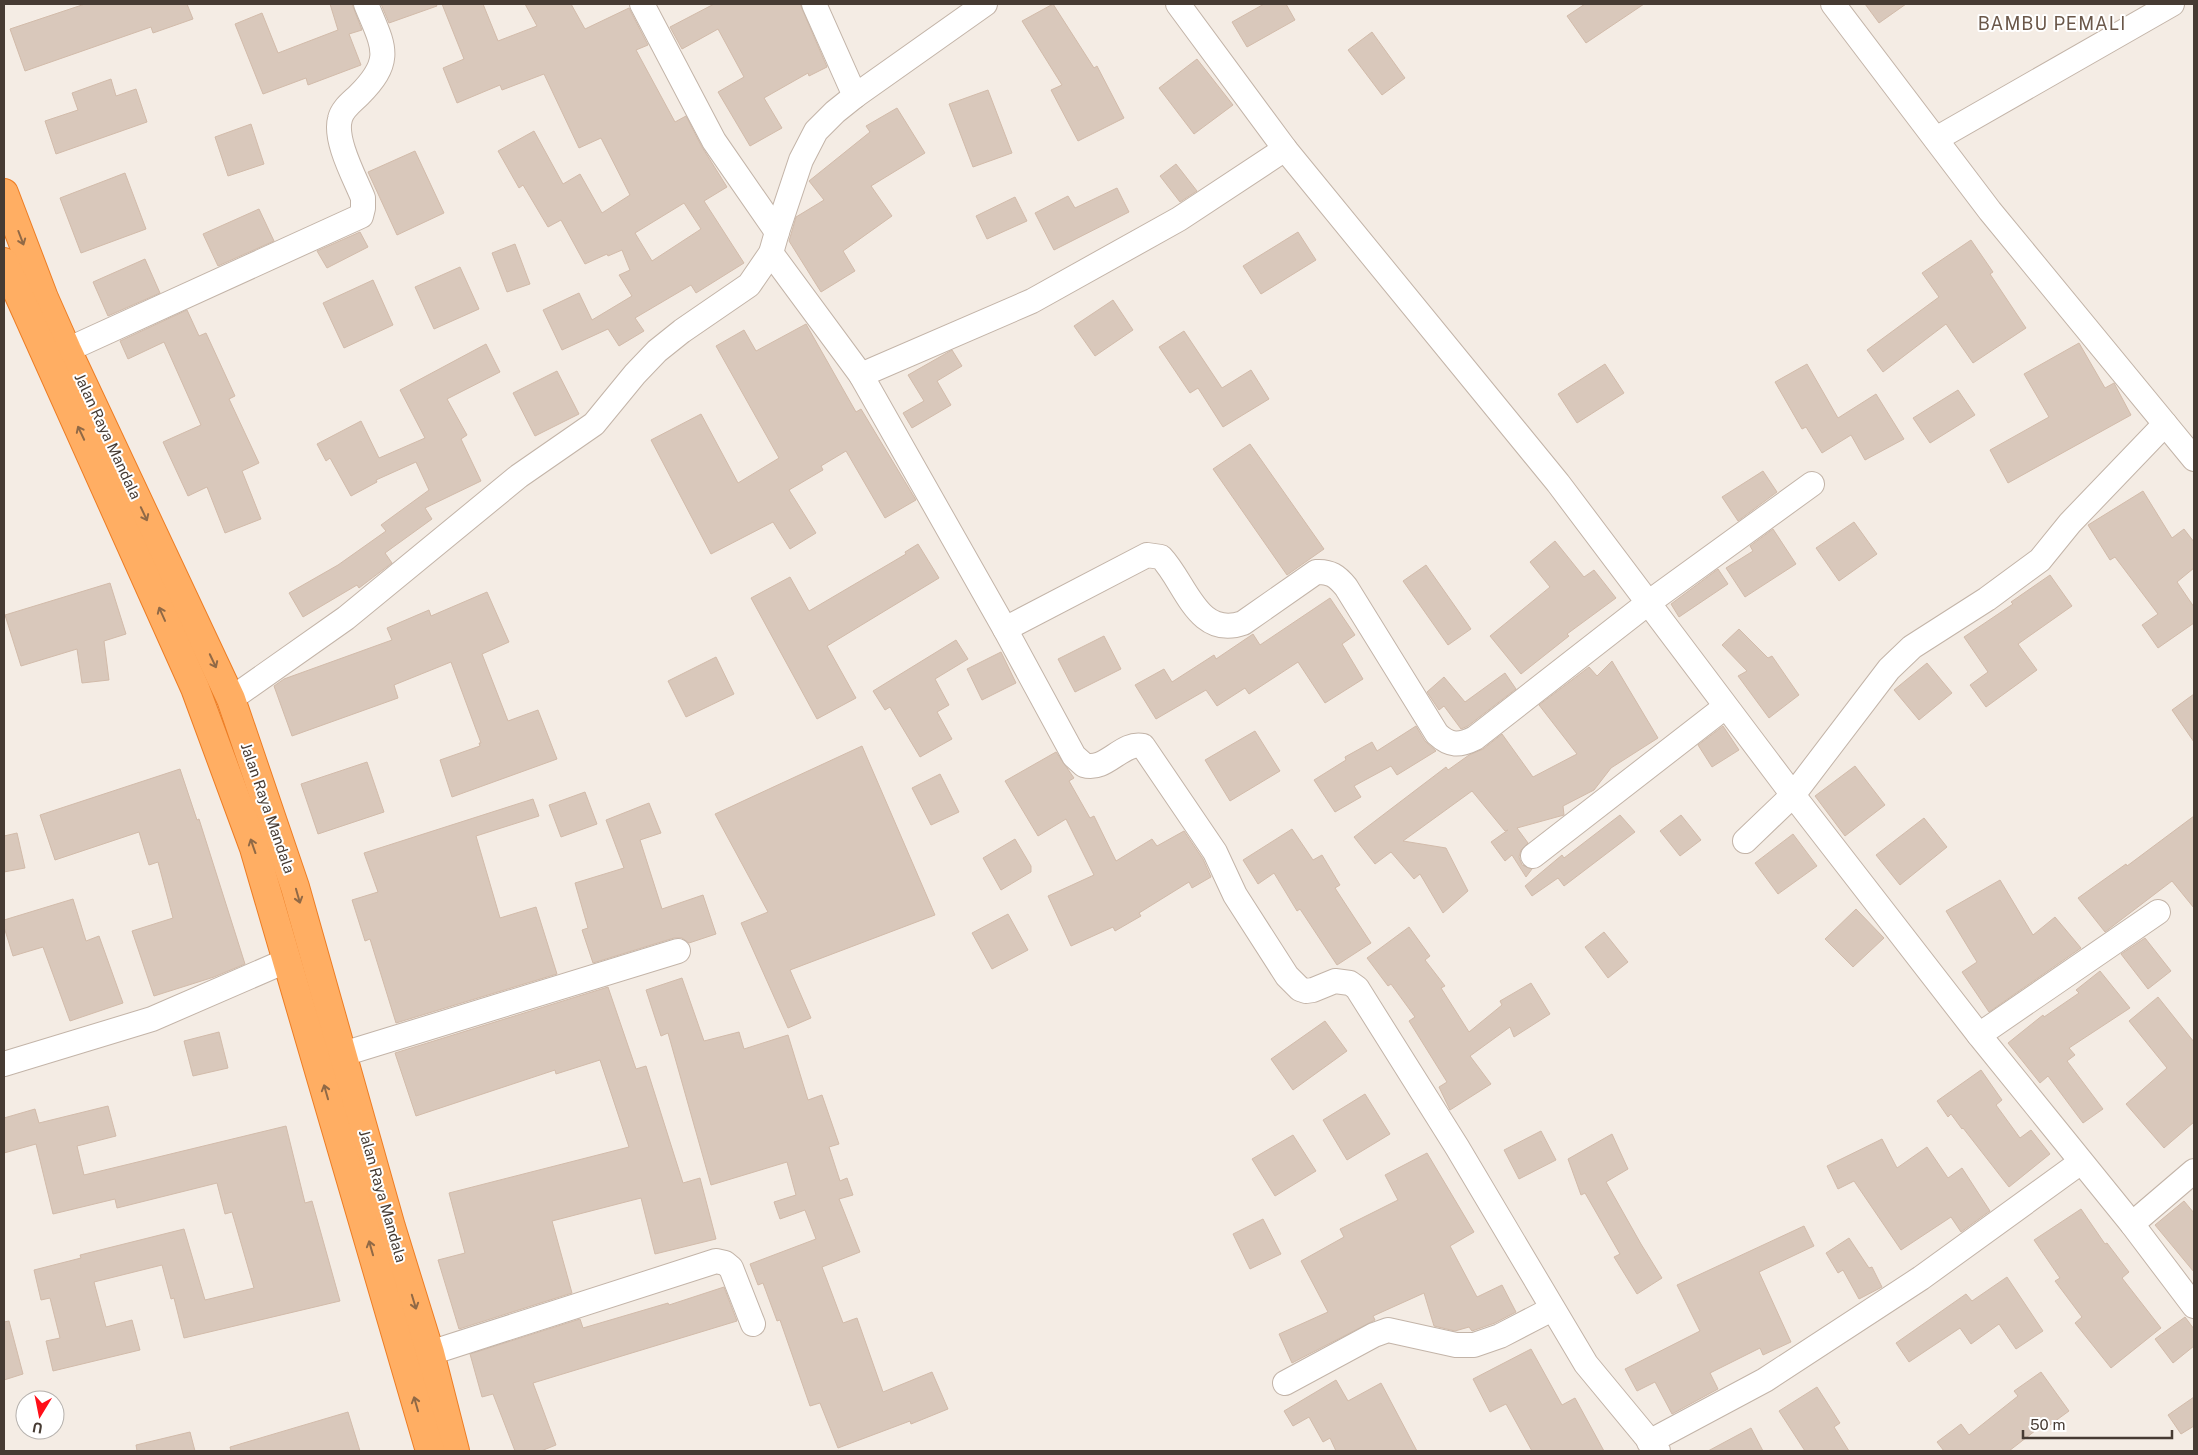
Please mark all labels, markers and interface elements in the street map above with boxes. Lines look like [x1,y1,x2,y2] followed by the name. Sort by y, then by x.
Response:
[1978,13,2126,34] district label: BAMBU PEMALI
[17,230,26,245] one-way arrow
[71,370,145,502] street label: Jalan Raya Mandala
[76,426,86,441] one-way arrow
[140,506,150,521] one-way arrow
[157,606,166,621] one-way arrow
[209,653,219,668] one-way arrow
[238,740,298,876] street label: Jalan Raya Mandala
[248,839,257,855] one-way arrow
[294,888,303,904] one-way arrow
[321,1085,331,1101] one-way arrow
[356,1128,410,1264] street label: Jalan Raya Mandala
[366,1241,376,1257] one-way arrow
[410,1294,420,1310] one-way arrow
[15,1390,65,1440] north arrow
[411,1397,421,1413] one-way arrow
[2023,1408,2172,1440] scale bar
[2030,1416,2065,1433] text: 50 m
[31,1419,44,1437] text: U

